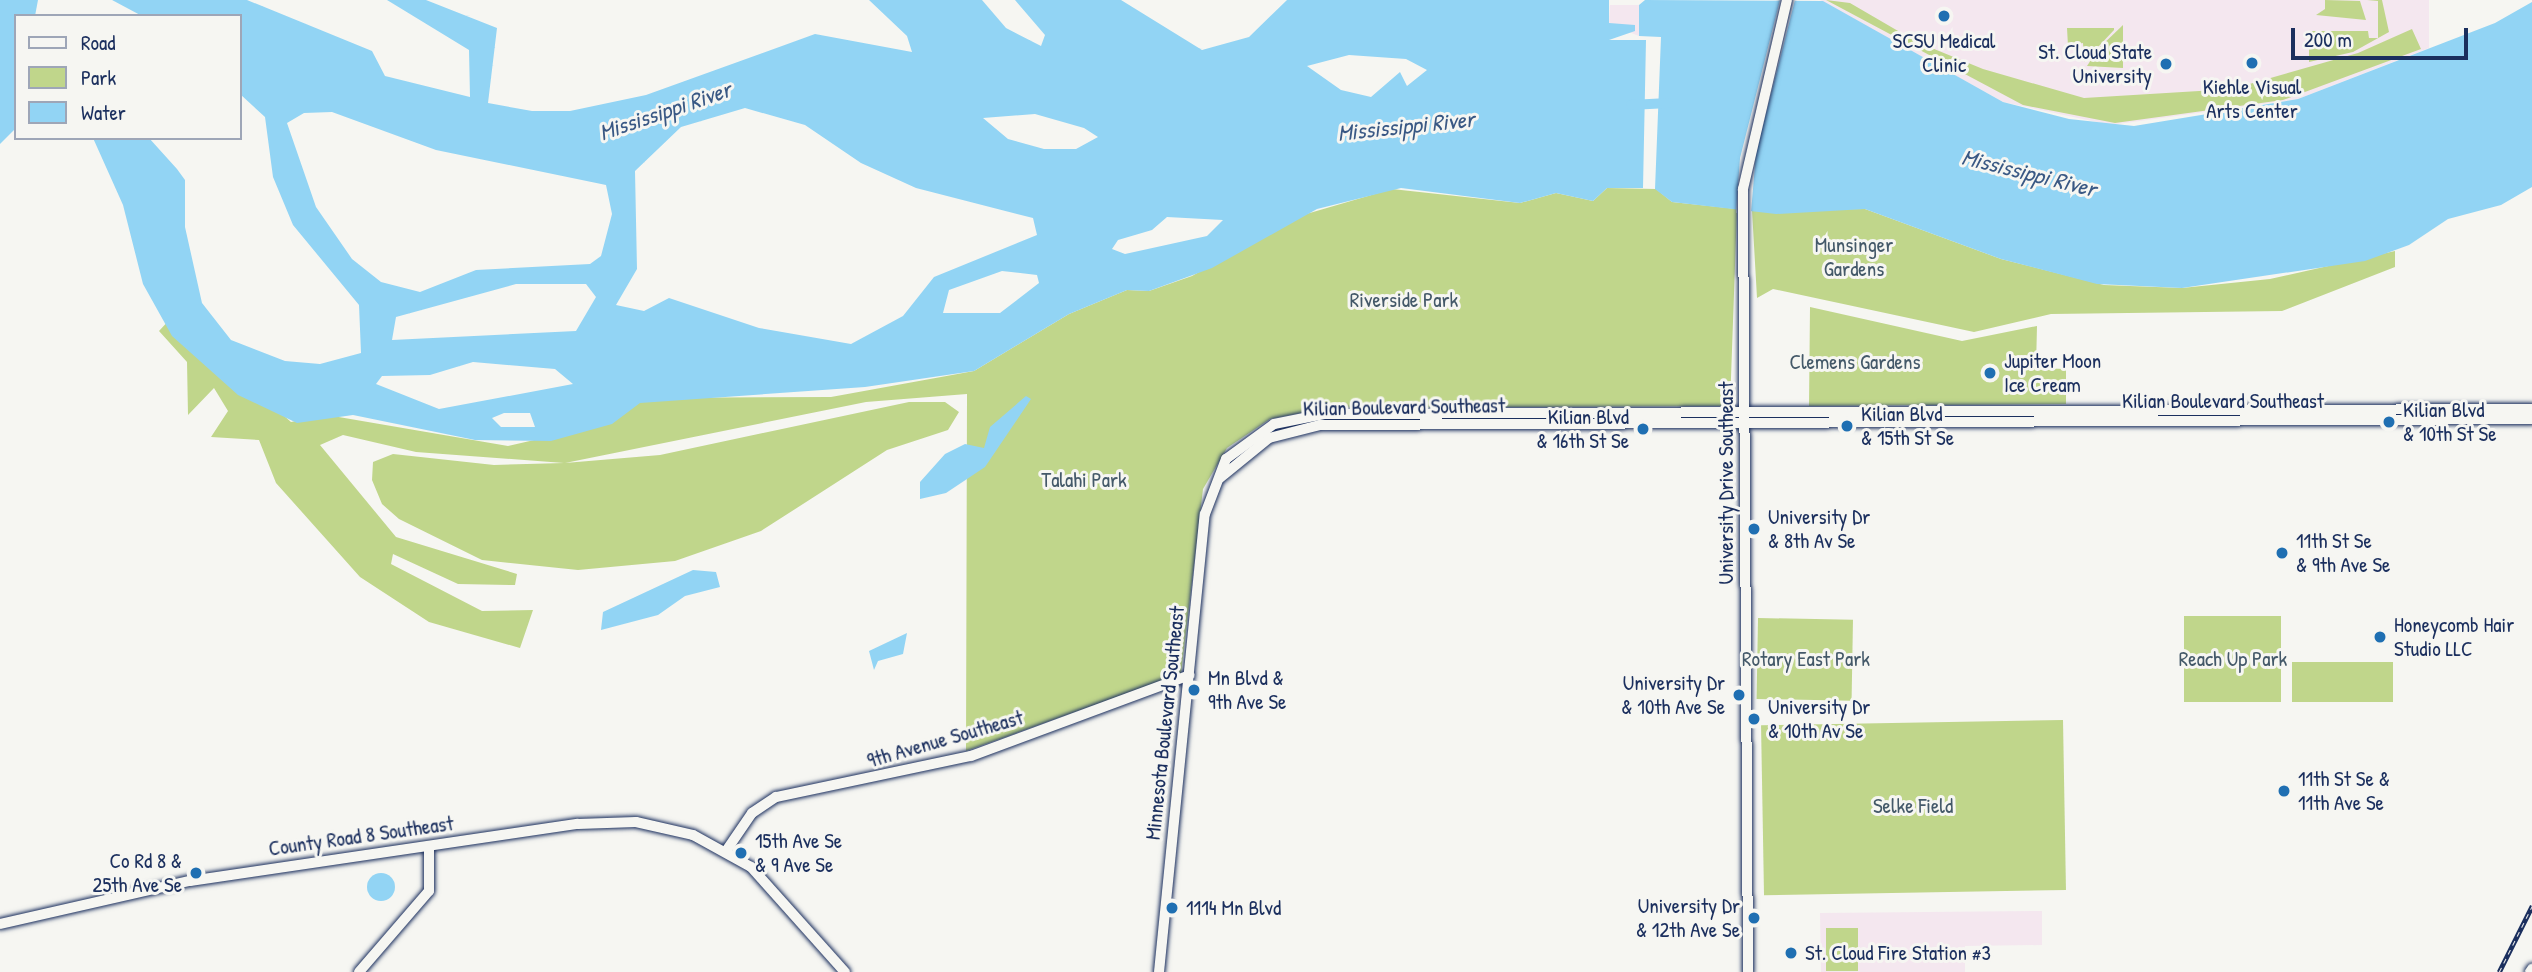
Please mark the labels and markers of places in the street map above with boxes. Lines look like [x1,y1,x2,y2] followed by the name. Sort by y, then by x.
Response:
[1934,6,1954,26] marker: SCSU Medical Clinic
[1893,28,1995,78] place label: SCSU Medical Clinic
[2038,39,2152,89] place label: St. Cloud State University
[2244,55,2260,71] marker: Kiehle Visual Arts Center
[2158,56,2174,72] marker: St. Cloud State University
[2203,74,2301,124] place label: Kiehle Visual Arts Center
[2004,348,2101,398] place label: Jupiter Moon Ice Cream
[1982,365,1998,381] marker: Jupiter Moon Ice Cream
[2403,397,2497,447] place label: Kilian Blvd & 10th St Se
[1861,401,1954,451] place label: Kilian Blvd & 15th St Se
[1536,404,1629,454] place label: Kilian Blvd & 16th St Se
[2381,414,2397,430] marker: Kilian Blvd & 10th St Se
[1839,418,1855,434] marker: Kilian Blvd & 15th St Se
[1635,421,1651,437] marker: Kilian Blvd & 16th St Se
[1768,504,1870,554] place label: University Dr & 8th Av Se
[1746,521,1762,537] marker: University Dr & 8th Av Se
[2296,528,2390,578] place label: 11th St Se & 9th Ave Se
[2274,545,2290,561] marker: 11th St Se & 9th Ave Se
[2394,612,2514,662] place label: Honeycomb Hair Studio LLC
[2372,629,2388,645] marker: Honeycomb Hair Studio LLC
[1208,665,1286,715] place label: Mn Blvd & 9th Ave Se
[1621,670,1725,720] place label: University Dr & 10th Ave Se
[1186,682,1202,698] marker: Mn Blvd & 9th Ave Se
[1731,687,1747,703] marker: University Dr & 10th Ave Se
[1768,694,1870,744] place label: University Dr & 10th Av Se
[1746,711,1762,727] marker: University Dr & 10th Av Se
[2298,766,2390,816] place label: 11th St Se & 11th Ave Se
[2276,783,2292,799] marker: 11th St Se & 11th Ave Se
[755,828,842,878] place label: 15th Ave Se & 9 Ave Se
[733,845,749,861] marker: 15th Ave Se & 9 Ave Se
[93,848,182,898] place label: Co Rd 8 & 25th Ave Se
[188,865,204,881] marker: Co Rd 8 & 25th Ave Se
[1636,893,1740,943] place label: University Dr & 12th Ave Se
[1186,895,1281,921] place label: 1114 Mn Blvd
[1164,900,1180,916] marker: 1114 Mn Blvd
[1746,910,1762,926] marker: University Dr & 12th Ave Se
[1805,940,1991,966] place label: St. Cloud Fire Station #3
[1783,945,1799,961] marker: St. Cloud Fire Station #3

